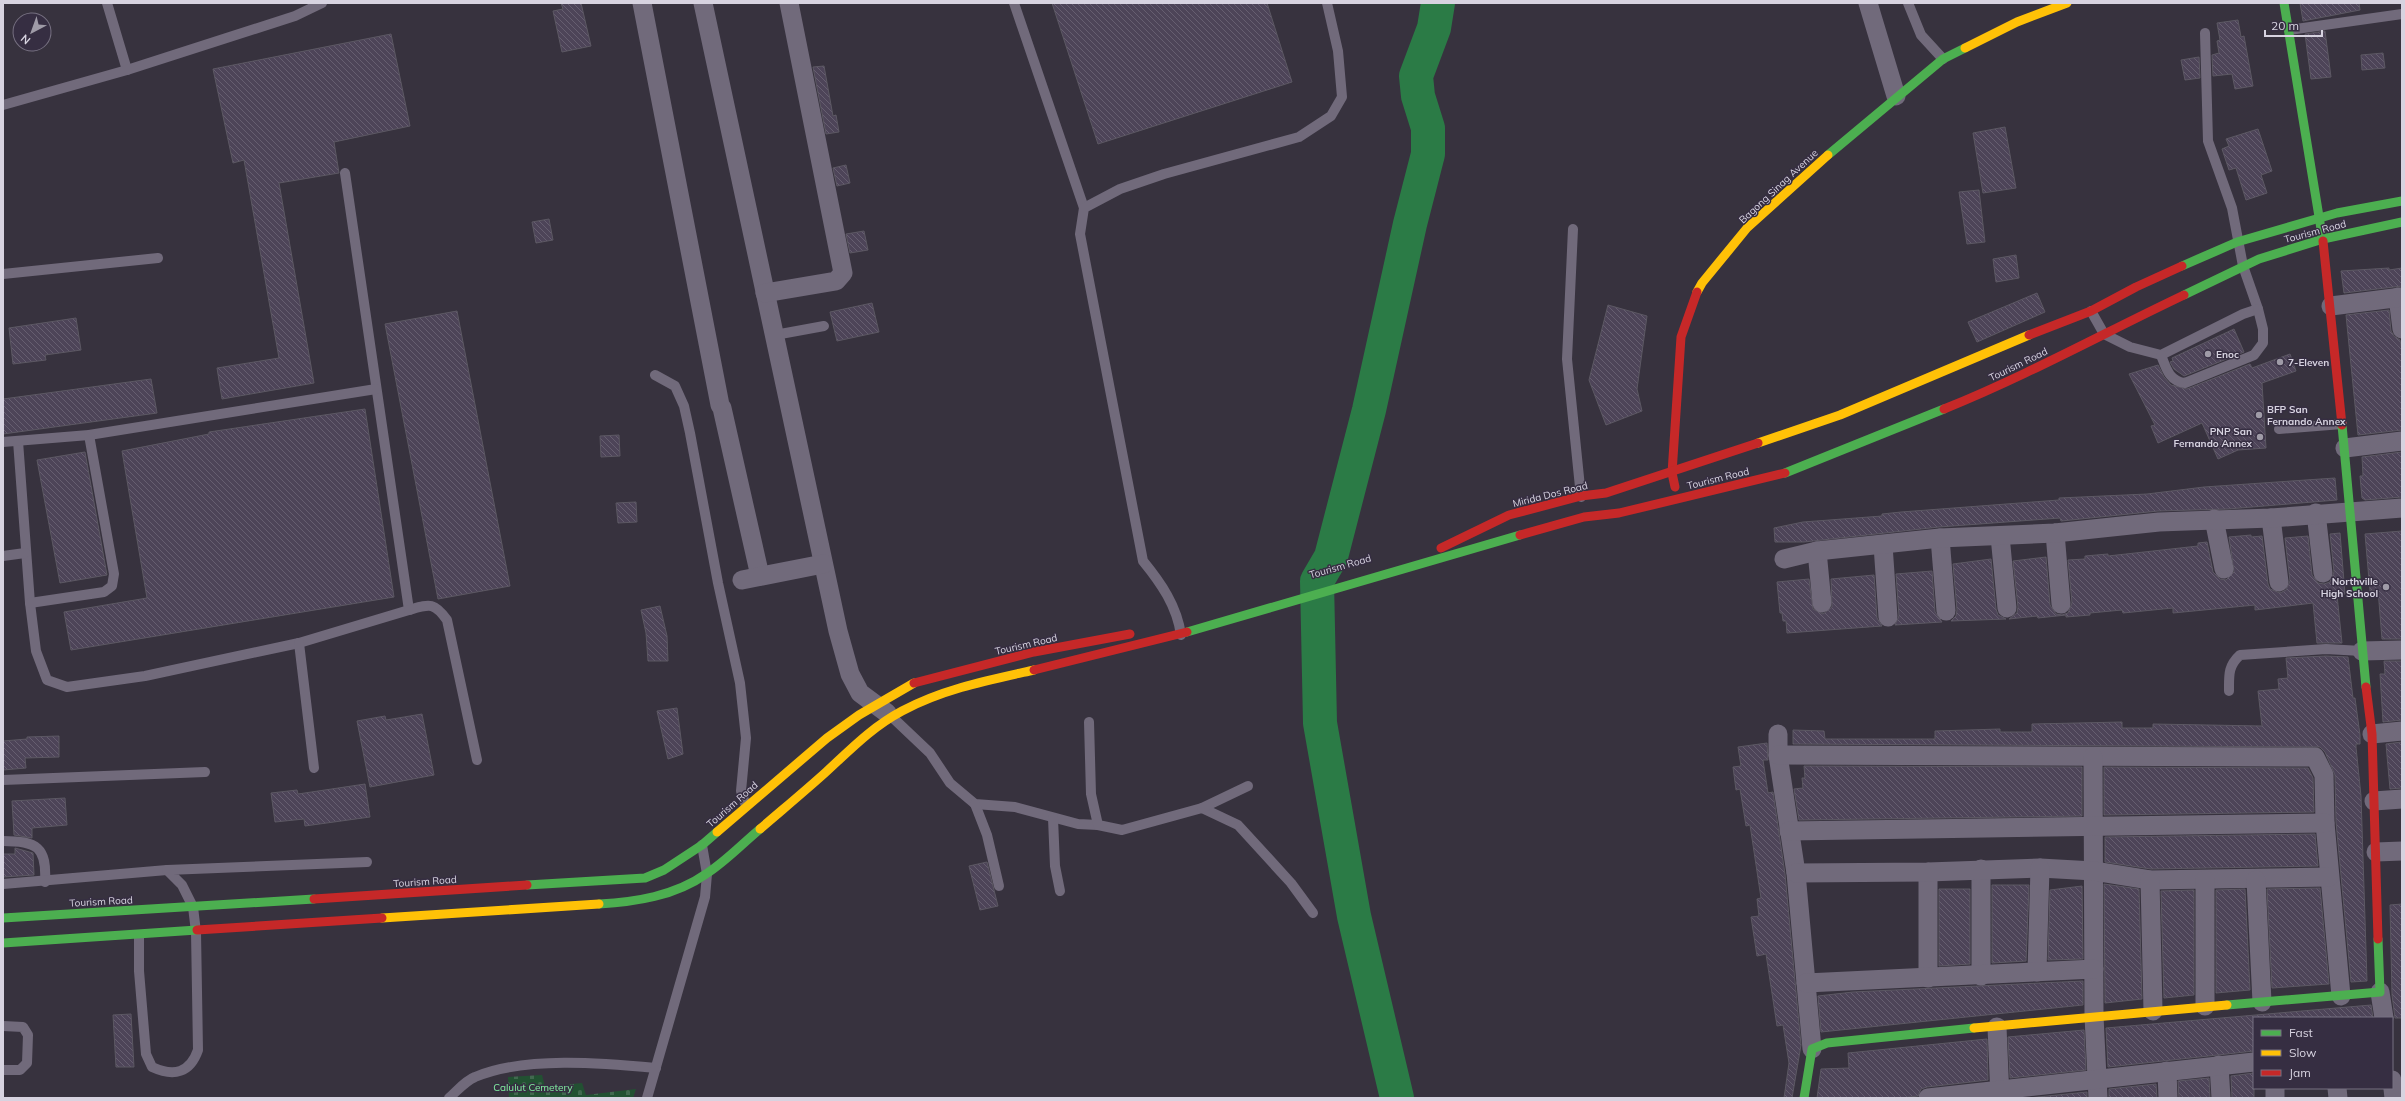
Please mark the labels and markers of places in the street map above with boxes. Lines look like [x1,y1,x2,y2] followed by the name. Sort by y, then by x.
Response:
[2216,348,2239,361] place label: Enoc
[2203,349,2213,359] marker: Enoc
[2288,356,2329,369] place label: 7-Eleven
[2275,357,2285,367] marker: 7-Eleven
[2267,403,2346,428] place label: BFP San Fernando Annex
[2254,410,2264,420] marker: BFP San Fernando Annex
[2173,425,2253,450] place label: PNP San Fernando Annex
[2255,432,2265,442] marker: PNP San Fernando Annex
[2321,575,2379,600] place label: Northville High School
[2381,582,2391,592] marker: Northville High School

